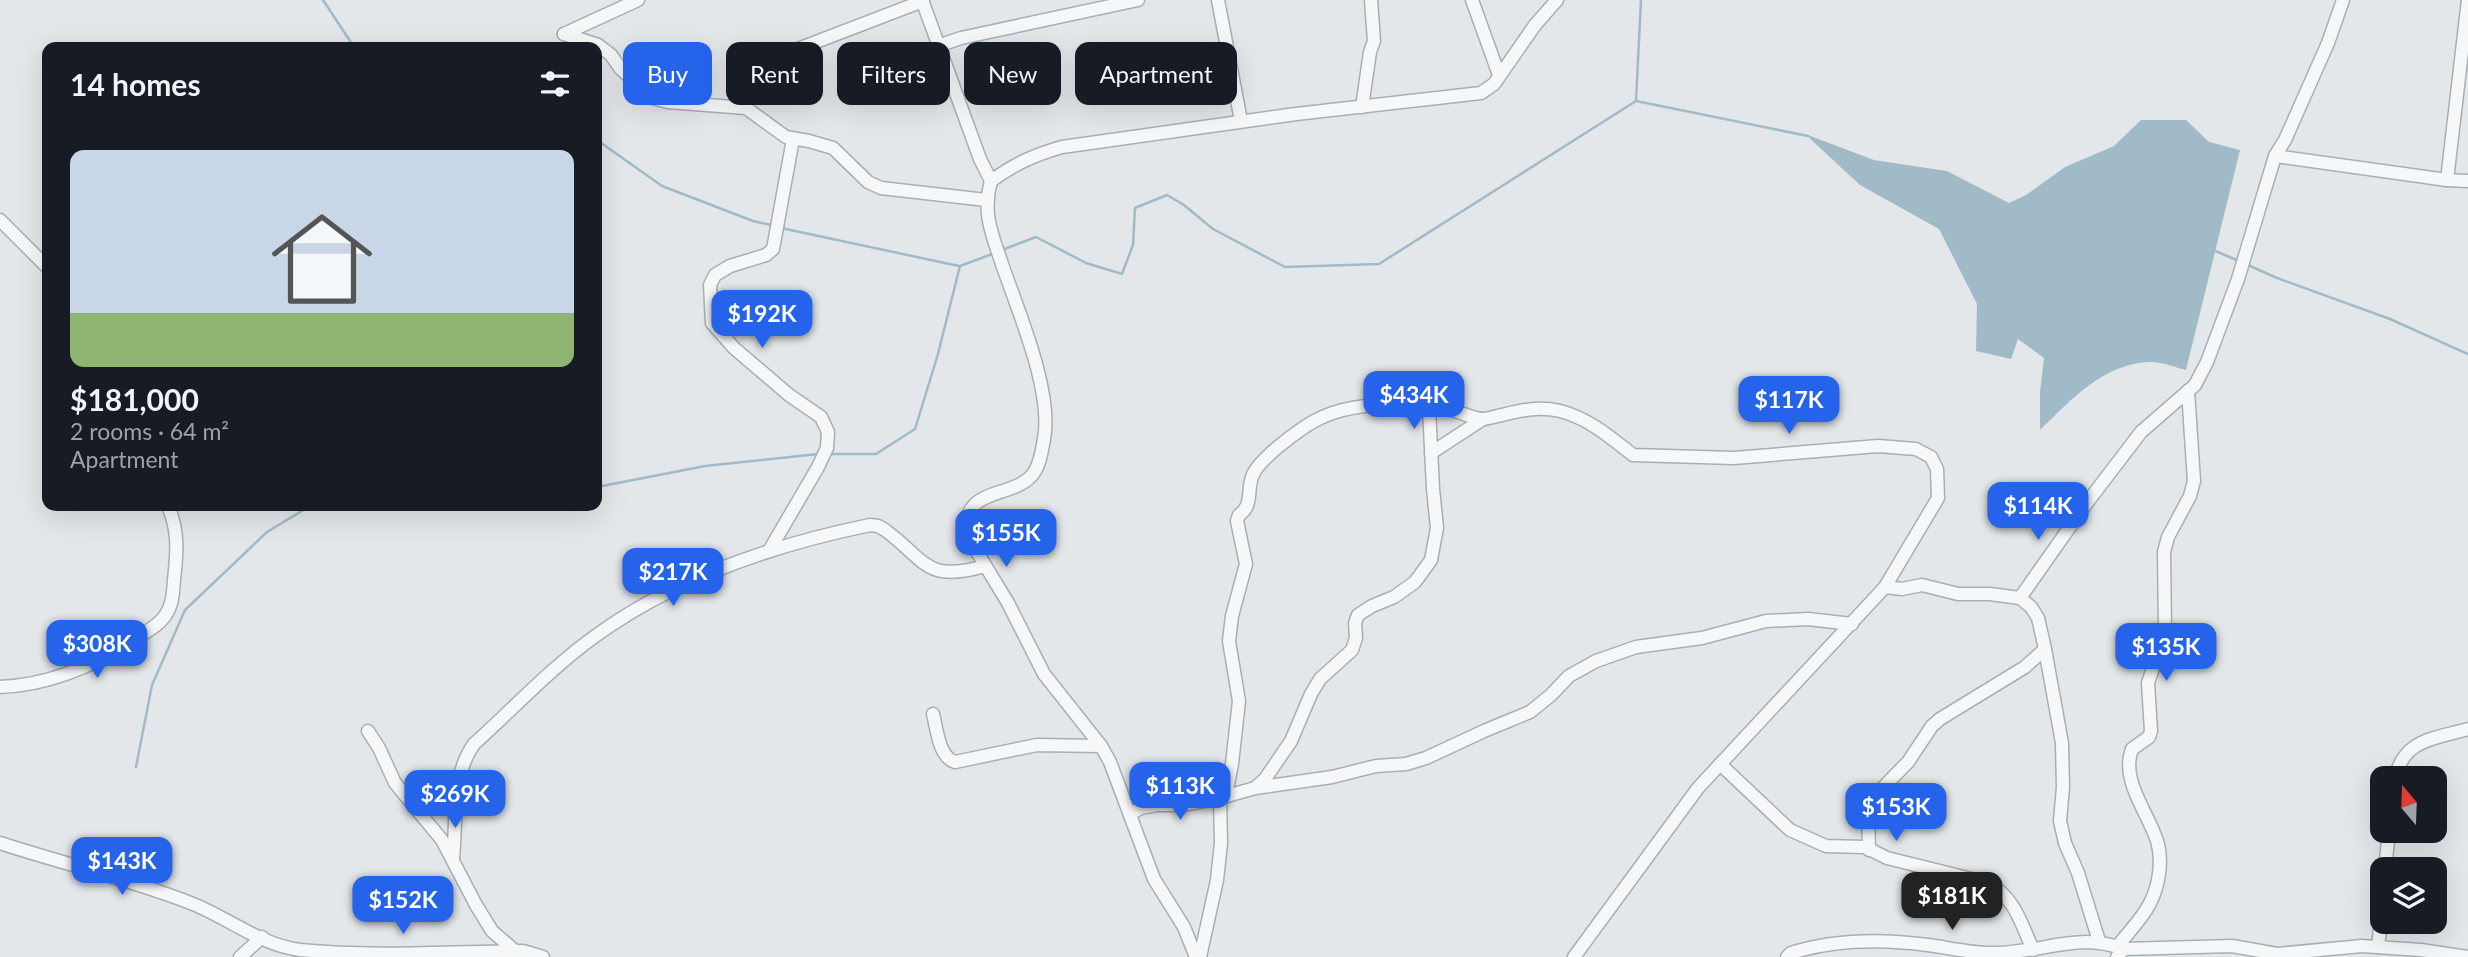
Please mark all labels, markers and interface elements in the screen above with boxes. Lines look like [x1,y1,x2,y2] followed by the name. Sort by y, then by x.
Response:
[623,42,712,105] chip: Buy
[726,42,823,105] chip: Rent
[837,42,950,105] chip: Filters
[964,42,1061,105] chip: New
[1075,42,1237,105] chip: Apartment
[536,65,574,103] icon: filters
[70,66,201,102] text: 14 homes
[259,196,385,322] icon: home
[713,290,811,350] pin: $192K
[727,299,797,327] text: $192K
[1365,372,1463,431] pin: $434K
[1740,376,1838,436] pin: $117K
[1379,380,1449,408] text: $434K
[70,381,199,417] text: $181,000
[1754,385,1824,413] text: $117K
[70,417,229,445] text: 2 rooms · 64 m²
[70,445,178,473] text: Apartment
[1989,482,2087,542] pin: $114K
[2003,491,2073,519] text: $114K
[957,510,1055,569] pin: $155K
[971,518,1041,546] text: $155K
[624,548,722,608] pin: $217K
[638,557,708,585] text: $217K
[48,620,146,680] pin: $308K
[2117,624,2215,683] pin: $135K
[62,629,132,657] text: $308K
[2131,632,2201,660] text: $135K
[1131,762,1229,822] pin: $113K
[2370,766,2446,844] north arrow
[2370,766,2447,934] map controls
[406,770,504,830] pin: $269K
[1145,771,1215,799] text: $113K
[420,779,490,807] text: $269K
[1847,784,1945,843] pin: $153K
[1861,792,1931,820] text: $153K
[73,838,171,897] pin: $143K
[87,846,157,874] text: $143K
[2370,857,2447,934] button: layers
[1903,872,2001,932] pin: $181K
[354,876,452,936] pin: $152K
[1917,881,1987,909] text: $181K
[368,885,438,913] text: $152K

